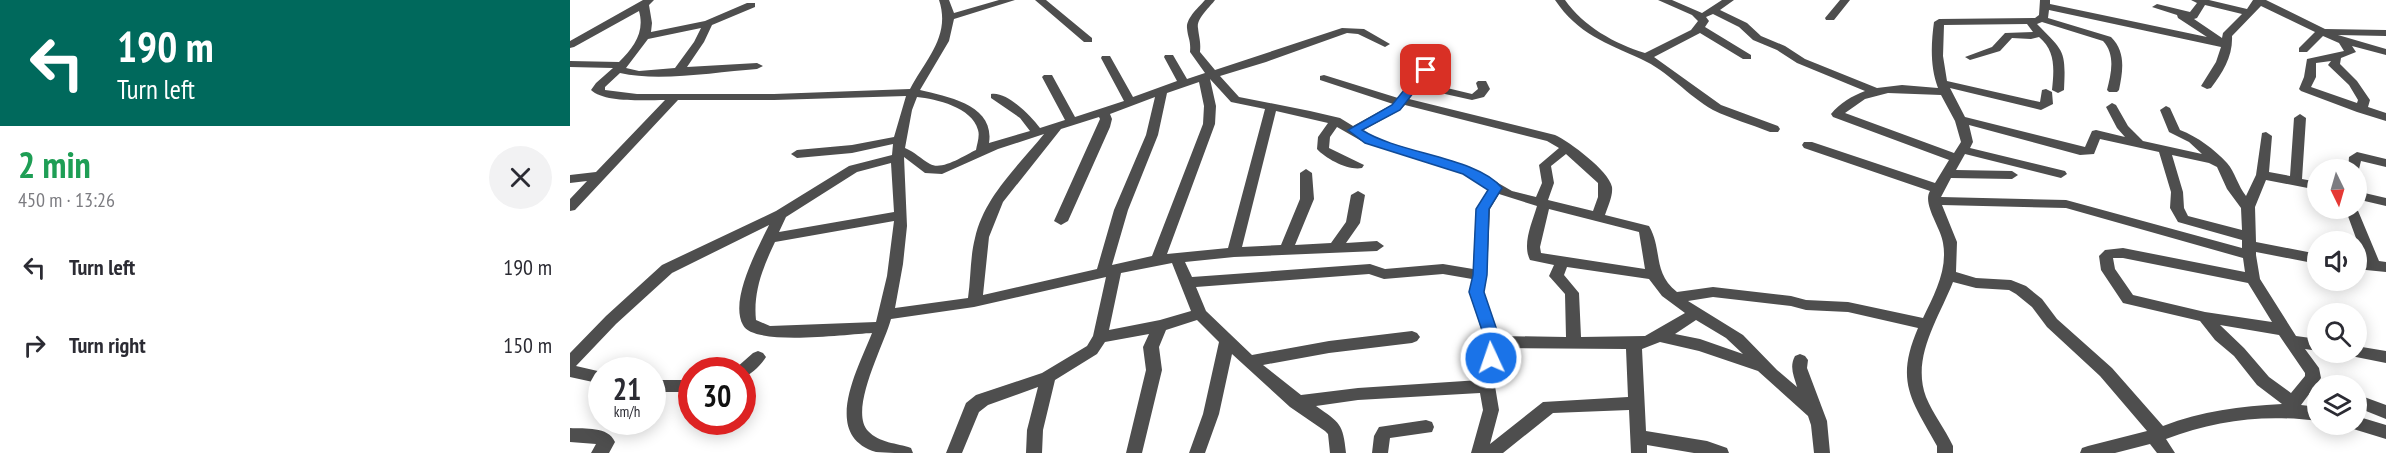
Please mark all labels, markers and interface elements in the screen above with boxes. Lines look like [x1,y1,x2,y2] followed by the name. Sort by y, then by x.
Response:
[117,19,214,74] text: 190 m
[18,24,96,102] icon: left
[1400,44,1451,95] pin
[1409,53,1442,86] icon: arrive
[117,72,195,106] text: Turn left
[18,141,91,188] text: 2 min
[489,146,552,209] button: close
[2307,159,2367,219] north arrow
[2307,159,2367,435] map controls
[18,187,115,213] text: 450 m · 13:26
[2307,231,2367,291] button: sound
[18,251,51,284] icon: left
[69,253,135,281] text: Turn left
[503,253,552,281] text: 190 m
[2307,303,2367,363] button: search
[1459,326,1523,390] position arrow
[18,329,51,362] icon: right
[69,331,146,359] text: Turn right
[503,331,552,359] text: 150 m
[678,357,756,435] speed limit sign: 30
[613,369,641,408] text: 21
[2307,375,2367,435] button: layers
[614,402,640,421] text: km/h

